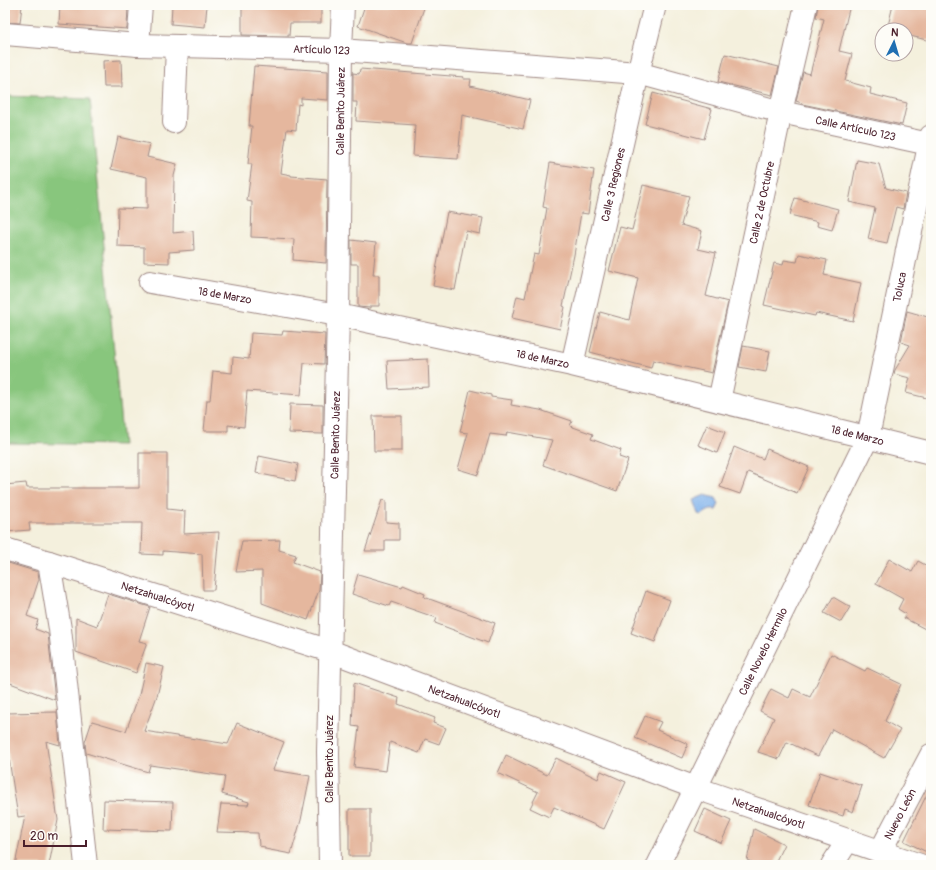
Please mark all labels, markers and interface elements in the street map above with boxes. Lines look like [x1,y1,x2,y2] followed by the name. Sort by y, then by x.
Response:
[874,22,914,62] north arrow
[891,26,900,39] text: N
[293,42,350,57] street label: Artículo 123
[333,67,347,155] street label: Calle Benito Juárez
[814,113,897,143] street label: Calle Artículo 123
[598,146,627,223] street label: Calle 3 Regiones
[746,160,777,245] street label: Calle 2 de Octubre
[890,271,909,303] street label: Toluca
[197,284,253,306] street label: 18 de Marzo
[515,347,570,371] street label: 18 de Marzo
[328,391,343,479] street label: Calle Benito Juárez
[830,422,885,448] street label: 18 de Marzo
[120,579,196,614] street label: Netzahualcóyotl
[736,605,790,697] street label: Calle Novelo Hermilo
[426,682,502,721] street label: Netzahualcóyotl
[323,715,336,803] street label: Calle Benito Juárez
[881,786,919,842] street label: Nuevo León
[730,794,806,831] street label: Netzahualcóyotl
[24,822,86,848] scale bar
[30,829,59,844] text: 20 m

